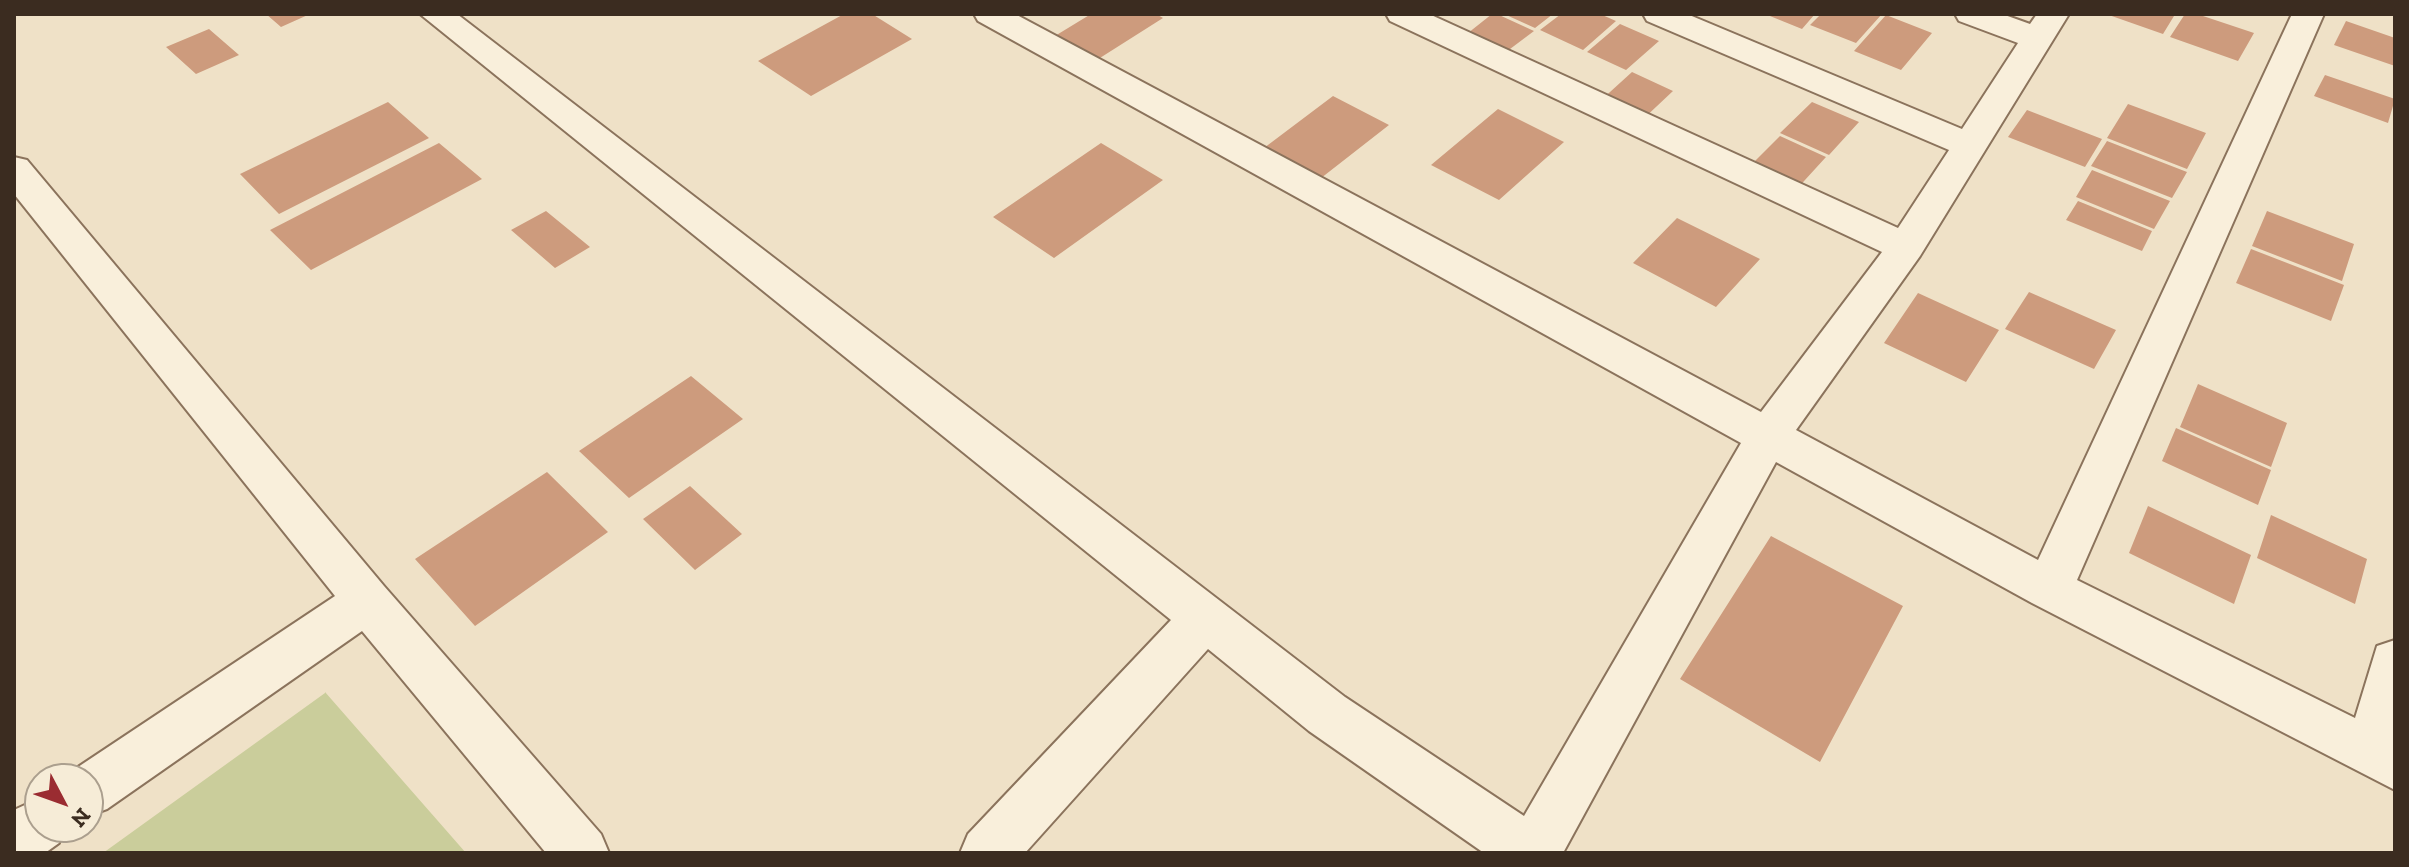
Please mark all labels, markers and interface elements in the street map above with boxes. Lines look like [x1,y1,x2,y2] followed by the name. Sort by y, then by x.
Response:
[24,763,104,843] north arrow
[65,803,97,833] text: N

